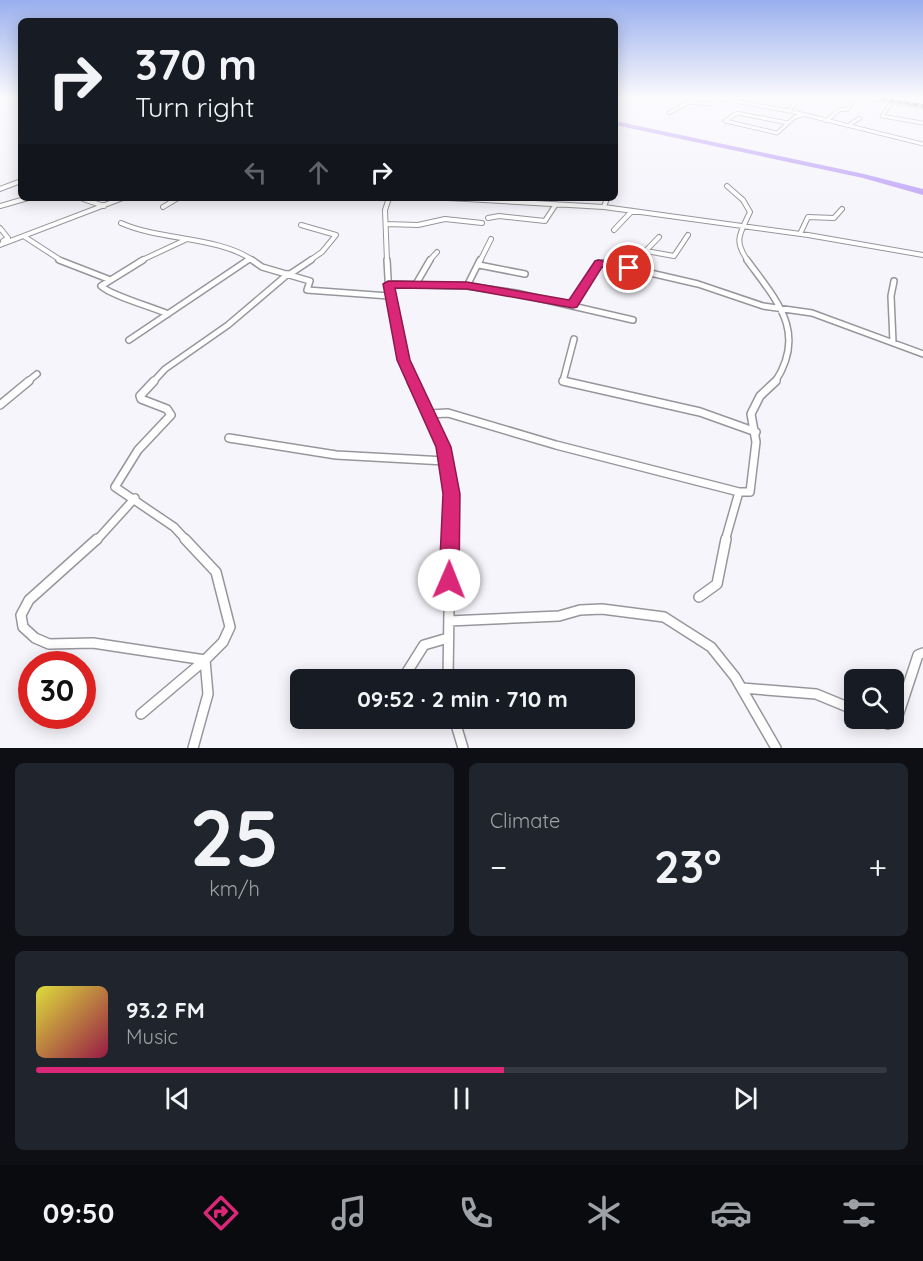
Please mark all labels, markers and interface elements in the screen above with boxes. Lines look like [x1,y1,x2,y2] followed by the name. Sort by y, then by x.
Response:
[135,38,257,91] text: 370 m
[36,42,114,120] icon: right
[135,90,254,124] text: Turn right
[239,156,272,189] icon: left
[302,156,335,189] icon: ahead
[365,156,398,189] icon: right
[603,242,654,293] pin
[612,251,645,284] icon: arrive
[417,548,481,612] position arrow
[18,651,96,729] speed limit sign: 30
[844,669,904,729] map controls
[844,669,904,729] button: search
[357,685,568,713] text: 09:52 · 2 min · 710 m
[190,788,279,886] text: 25
[490,808,560,833] text: Climate
[654,838,722,894] text: 23°
[490,846,507,887] text: −
[868,846,887,887] text: +
[209,876,260,901] text: km/h
[126,996,205,1024] text: 93.2 FM
[126,1024,178,1049] text: Music
[161,1082,194,1115] icon: previous
[445,1082,478,1115] icon: pause
[729,1082,762,1115] icon: next
[200,1192,242,1234] icon: directions
[328,1192,370,1234] icon: music
[455,1192,497,1234] icon: phone
[583,1192,625,1234] icon: climate
[710,1192,752,1234] icon: car
[838,1192,880,1234] icon: filters
[43,1196,114,1230] text: 09:50

